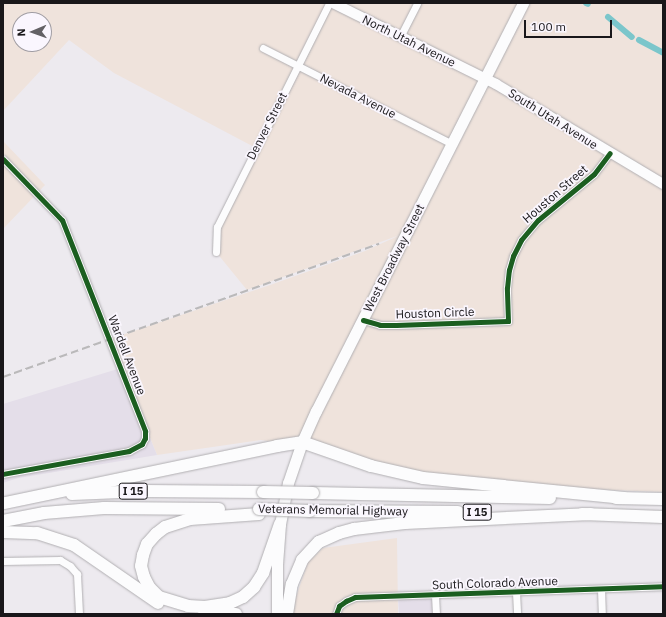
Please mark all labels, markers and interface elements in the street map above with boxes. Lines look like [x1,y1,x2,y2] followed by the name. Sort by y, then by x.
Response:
[12,12,52,52] north arrow
[360,12,458,70] street label: North Utah Avenue
[526,12,614,38] scale bar
[531,19,566,34] text: 100 m
[14,28,28,37] text: N
[318,71,398,121] street label: Nevada Avenue
[506,86,600,152] street label: South Utah Avenue
[244,90,290,162] street label: Denver Street
[520,162,590,226] street label: Houston Street
[360,202,428,314] street label: West Broadway Street
[395,304,475,322] street label: Houston Circle
[105,313,149,397] street label: Wardell Avenue
[118,482,148,500] road number: I 15
[258,501,408,519] street label: Veterans Memorial Highway
[462,503,492,521] road number: I 15
[432,574,558,592] street label: South Colorado Avenue

